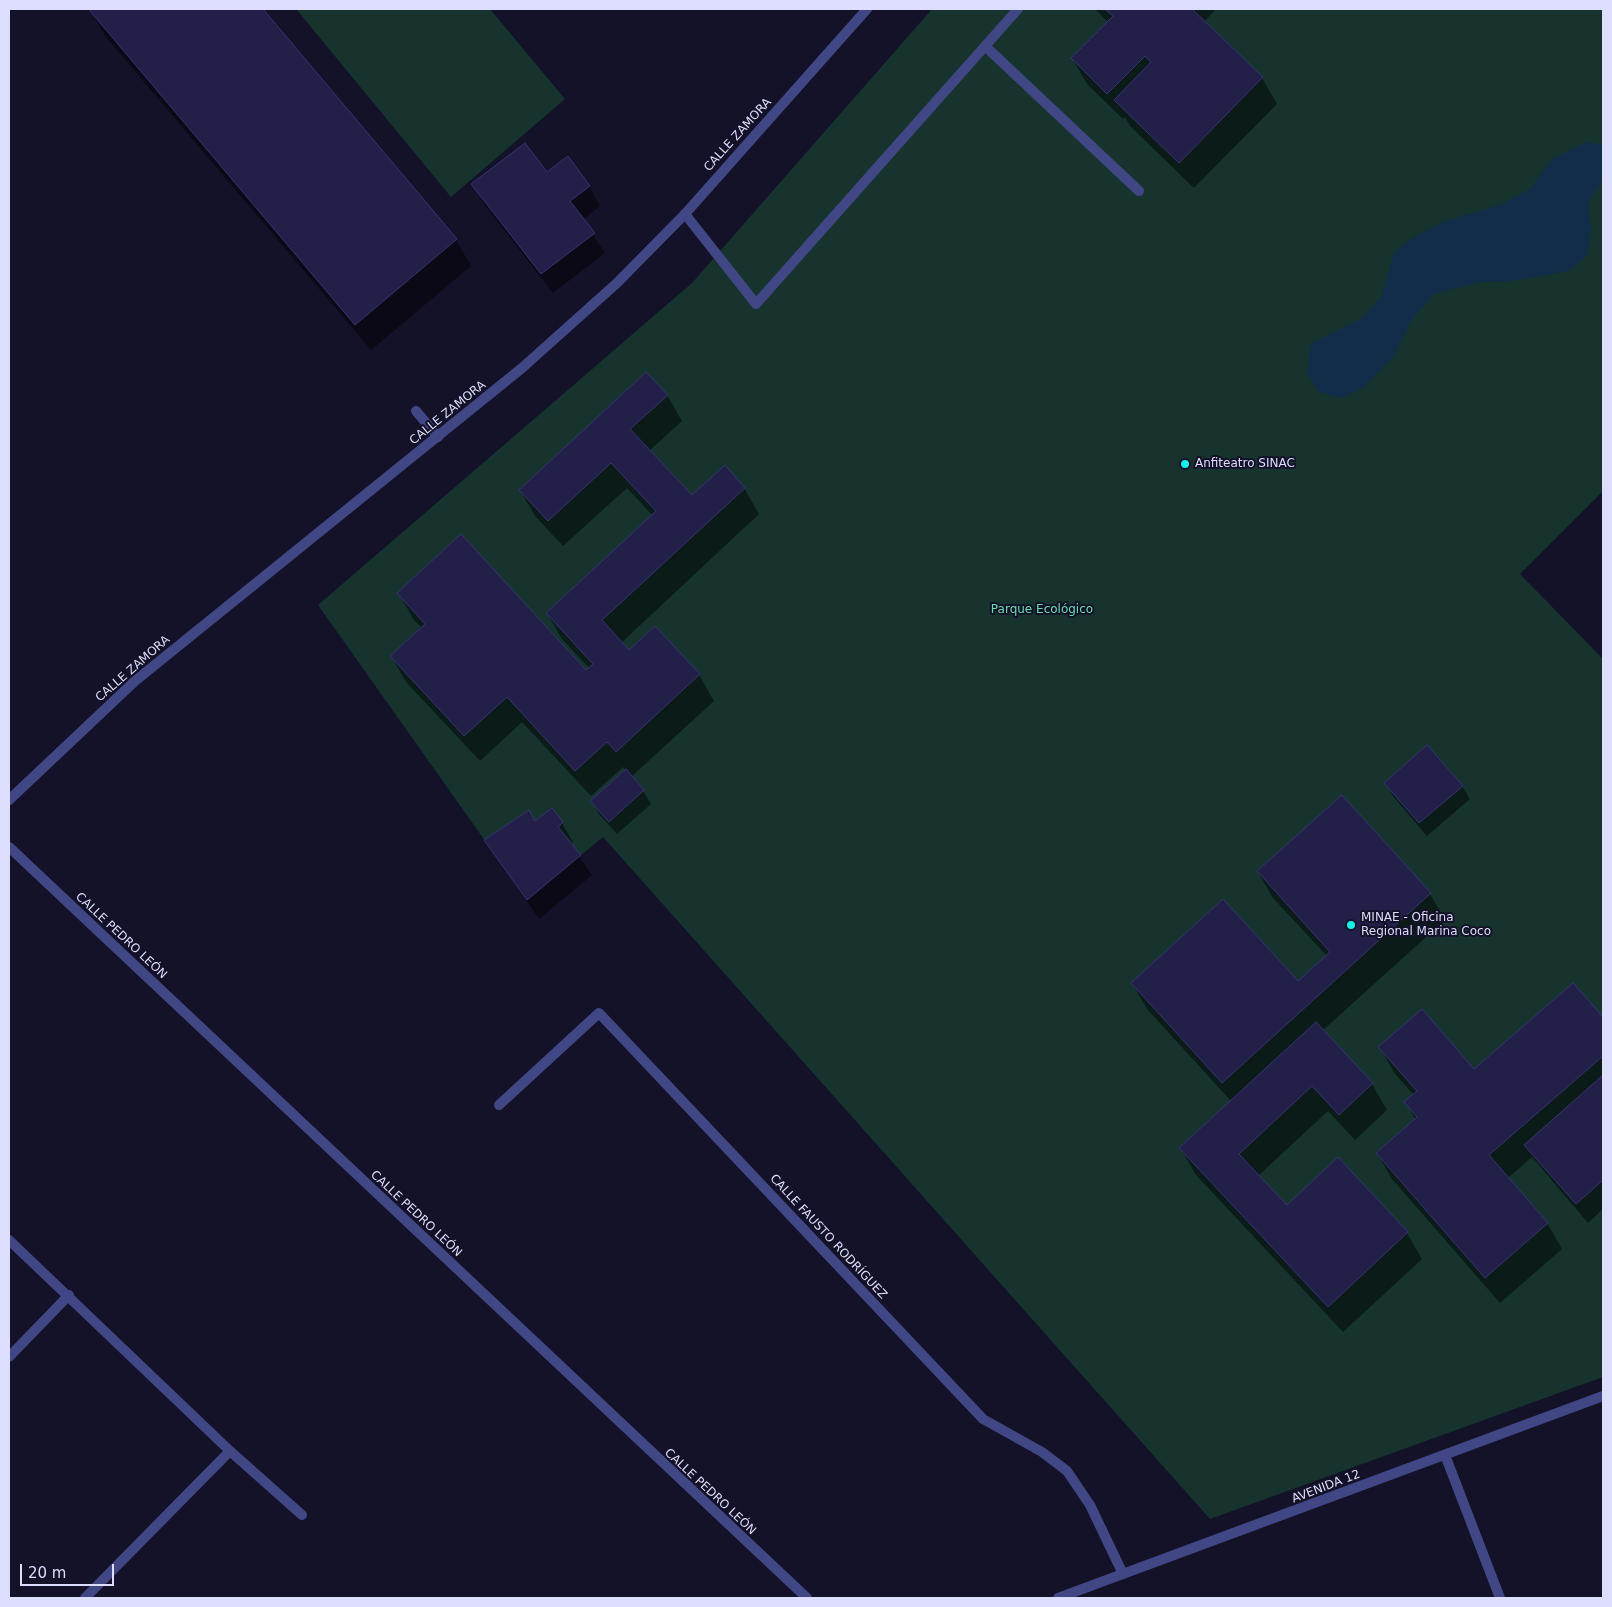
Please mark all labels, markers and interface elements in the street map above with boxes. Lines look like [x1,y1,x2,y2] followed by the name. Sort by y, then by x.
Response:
[701,95,775,175] street label: CALLE ZAMORA
[407,378,489,448] street label: CALLE ZAMORA
[1195,457,1295,471] place label: Anfiteatro SINAC
[1179,458,1191,470] marker: Anfiteatro SINAC
[991,603,1093,617] park label: Parque Ecológico
[93,633,173,705] street label: CALLE ZAMORA
[72,890,170,982] street label: CALLE PEDRO LEÓN
[1361,911,1491,939] place label: MINAE - Oficina Regional Marina Coco
[1345,919,1357,931] marker: MINAE - Oficina Regional Marina Coco
[367,1168,465,1260] street label: CALLE PEDRO LEÓN
[766,1172,890,1302] street label: CALLE FAUSTO RODRÍGUEZ
[661,1446,759,1538] street label: CALLE PEDRO LEÓN
[1290,1467,1362,1507] street label: AVENIDA 12
[22,1554,116,1586] scale bar
[28,1564,66,1582] text: 20 m

